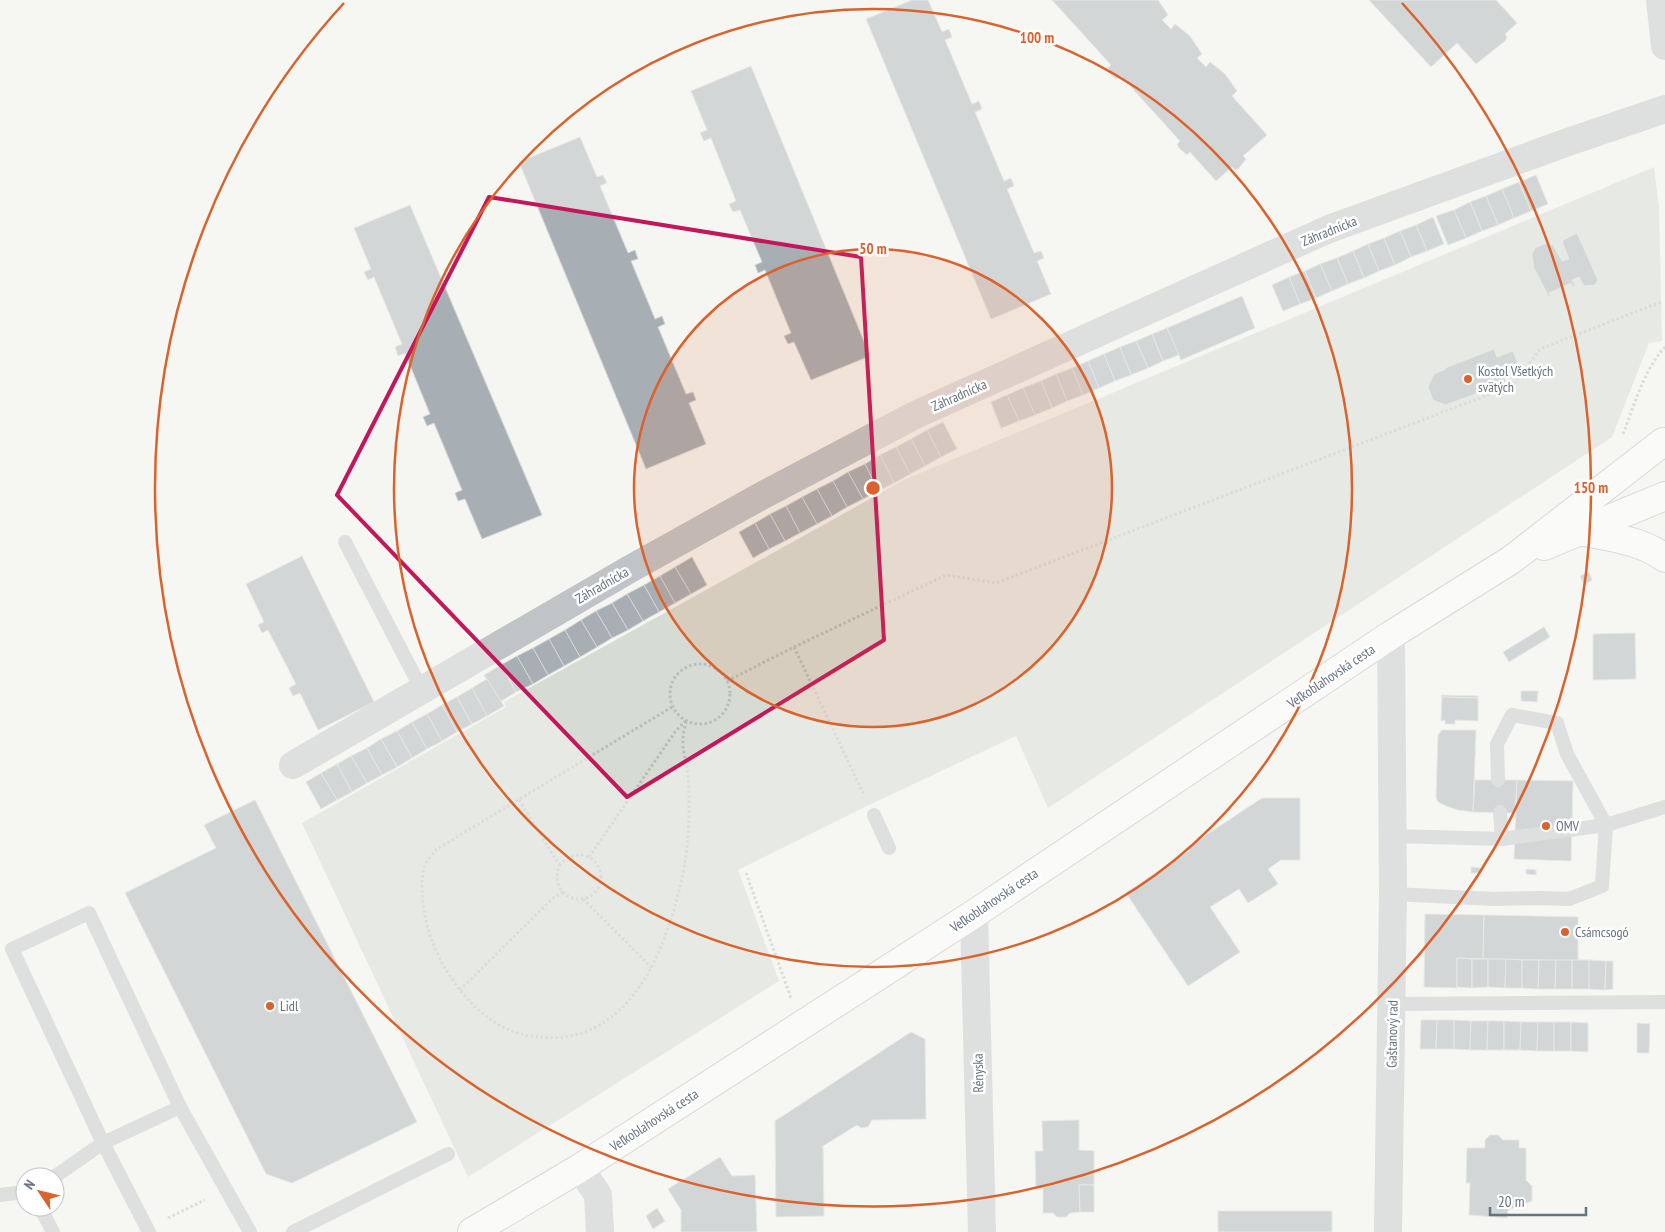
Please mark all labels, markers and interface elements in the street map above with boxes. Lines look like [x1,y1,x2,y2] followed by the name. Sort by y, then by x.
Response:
[1020,28,1054,47] text: 100 m
[1298,212,1360,250] street label: Záhradnícka
[859,239,887,258] text: 50 m
[1478,362,1553,396] place label: Kostol Všetkých svätých
[1462,373,1474,385] marker: Kostol Všetkých svätých
[929,375,989,415] street label: Záhradnícka
[1574,478,1608,497] text: 150 m
[864,479,882,497] centre of rings
[572,563,632,607] street label: Záhradnícka
[1283,640,1378,713] street label: Veľkoblahovská cesta
[1556,817,1580,835] place label: OMV
[1540,820,1552,832] marker: OMV
[946,864,1041,937] street label: Veľkoblahovská cesta
[1575,923,1629,941] place label: Csámcsogó
[1559,926,1571,938] marker: Csámcsogó
[280,997,299,1015] place label: Lidl
[264,1000,276,1012] marker: Lidl
[1382,1000,1402,1068] street label: Gaštanový rad
[969,1053,987,1093] street label: Rényska
[605,1085,702,1156] street label: Veľkoblahovská cesta
[15,1167,65,1217] north arrow
[20,1176,39,1193] text: N
[1490,1184,1586,1216] scale bar
[1498,1192,1524,1211] text: 20 m

